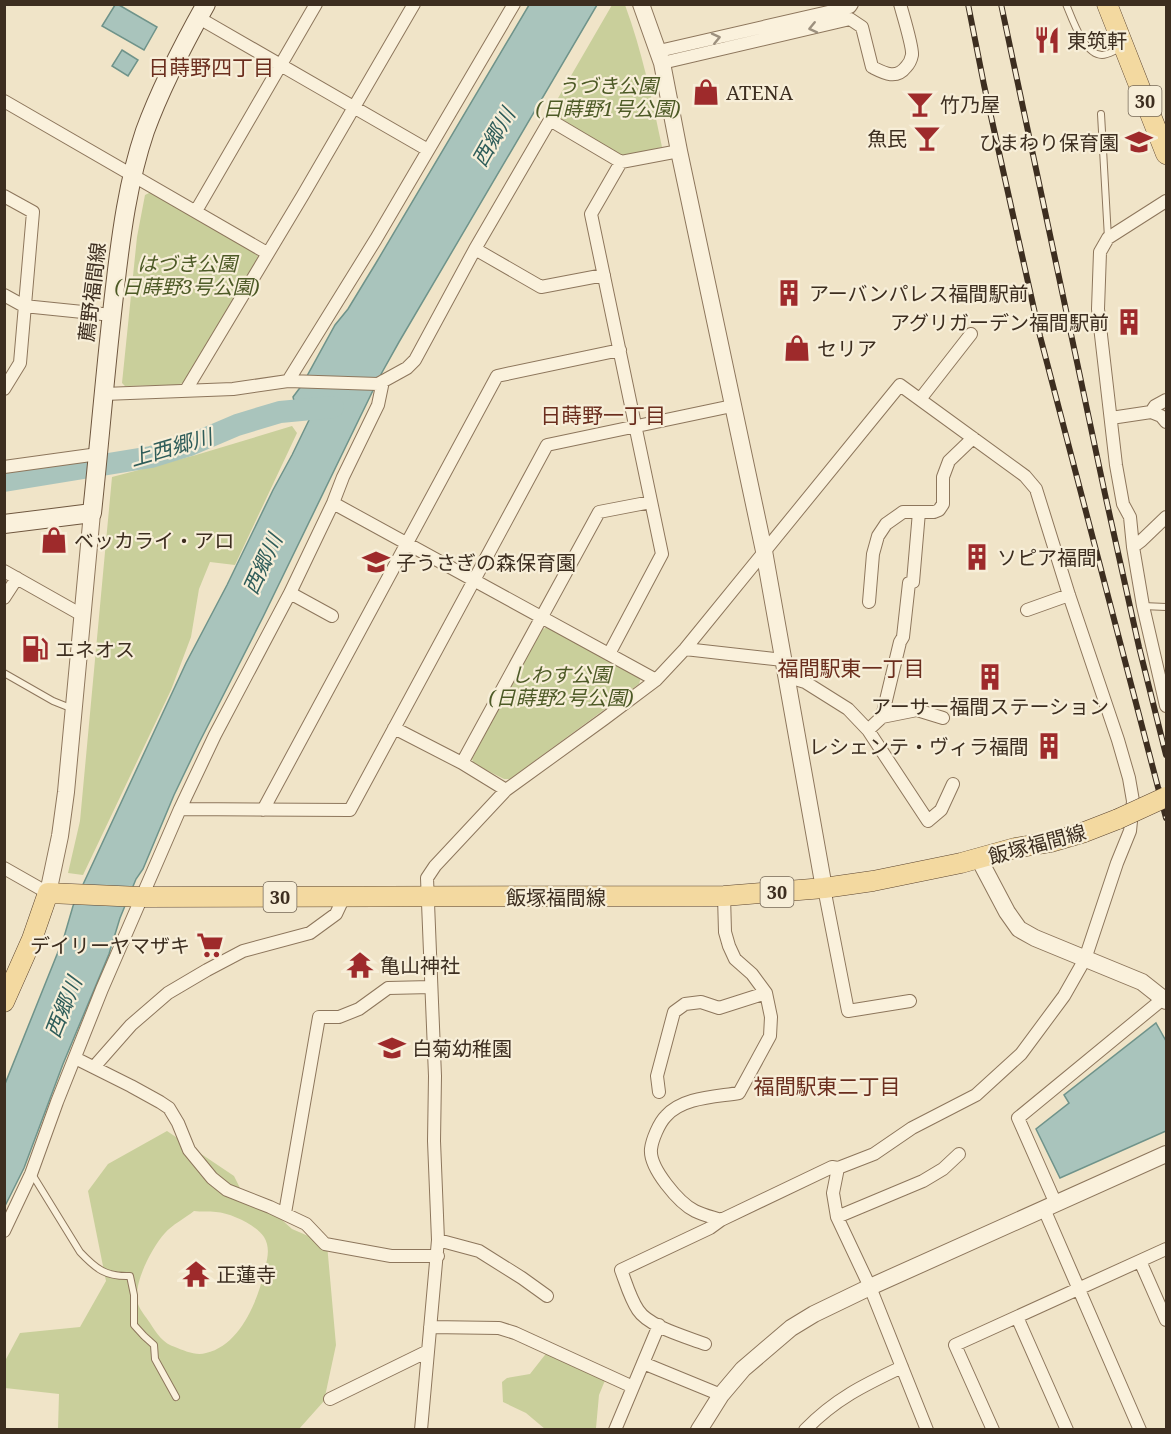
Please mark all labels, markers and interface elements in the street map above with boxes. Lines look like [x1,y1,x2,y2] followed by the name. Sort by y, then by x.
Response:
[808,21,818,34] one-way arrow
[1032,25,1062,55] restaurant icon: 東筑軒
[1067,27,1127,54] place label: 東筑軒
[711,33,721,46] one-way arrow
[148,53,274,81] district label: 日蒔野四丁目
[535,72,681,122] park label: うづき公園 (日蒔野1号公園)
[691,77,721,107] shop icon: ATENA
[726,79,794,106] place label: ATENA
[1128,86,1162,116] road number: 30
[905,89,935,119] bar icon: 竹乃屋
[940,91,1000,118] place label: 竹乃屋
[465,101,522,171] water label: 西郷川
[912,123,942,153] bar icon: 魚民
[867,125,907,152] place label: 魚民
[1124,127,1154,157] school or university icon: ひまわり保育園
[979,129,1119,156] place label: ひまわり保育園
[73,241,111,343] street label: 薦野福間線
[114,250,260,300] park label: はづき公園 (日蒔野3号公園)
[774,278,804,308] building icon: アーバンパレス福間駅前
[809,280,1029,307] place label: アーバンパレス福間駅前
[1114,307,1144,337] building icon: アグリガーデン福間駅前
[890,309,1109,336] place label: アグリガーデン福間駅前
[782,333,812,363] shop icon: セリア
[817,335,877,362] place label: セリア
[540,401,666,429] district label: 日蒔野一丁目
[127,421,217,472] water label: 上西郷川
[39,525,69,555] shop icon: ベッカライ・アロ
[74,527,234,554] place label: ベッカライ・アロ
[236,528,289,598] water label: 西郷川
[962,542,992,572] building icon: ソピア福間
[997,544,1097,571] place label: ソピア福間
[361,547,391,577] school or university icon: 子うさぎの森保育園
[396,549,576,576] place label: 子うさぎの森保育園
[20,634,50,664] fuel station icon: エネオス
[55,636,135,663] place label: エネオス
[778,654,925,682] district label: 福間駅東一丁目
[488,661,634,711] park label: しわす公園 (日蒔野2号公園)
[975,662,1005,692] building icon: アーサー福間ステーション
[871,693,1109,720] place label: アーサー福間ステーション
[1034,731,1064,761] building icon: レシェンテ・ヴィラ福間
[809,733,1029,760] place label: レシェンテ・ヴィラ福間
[985,818,1089,870] street label: 飯塚福間線
[760,877,794,907] road number: 30
[264,882,296,912] road number: 30
[506,884,606,911] street label: 飯塚福間線
[195,930,225,960] supermarket icon: デイリーヤマザキ
[30,932,190,959] place label: デイリーヤマザキ
[345,950,375,980] temple icon: 亀山神社
[380,952,460,979] place label: 亀山神社
[38,971,89,1041] water label: 西郷川
[377,1033,407,1063] school or university icon: 白菊幼稚園
[412,1035,512,1062] place label: 白菊幼稚園
[754,1072,901,1100] district label: 福間駅東二丁目
[181,1259,211,1289] temple icon: 正蓮寺
[216,1261,276,1288] place label: 正蓮寺

